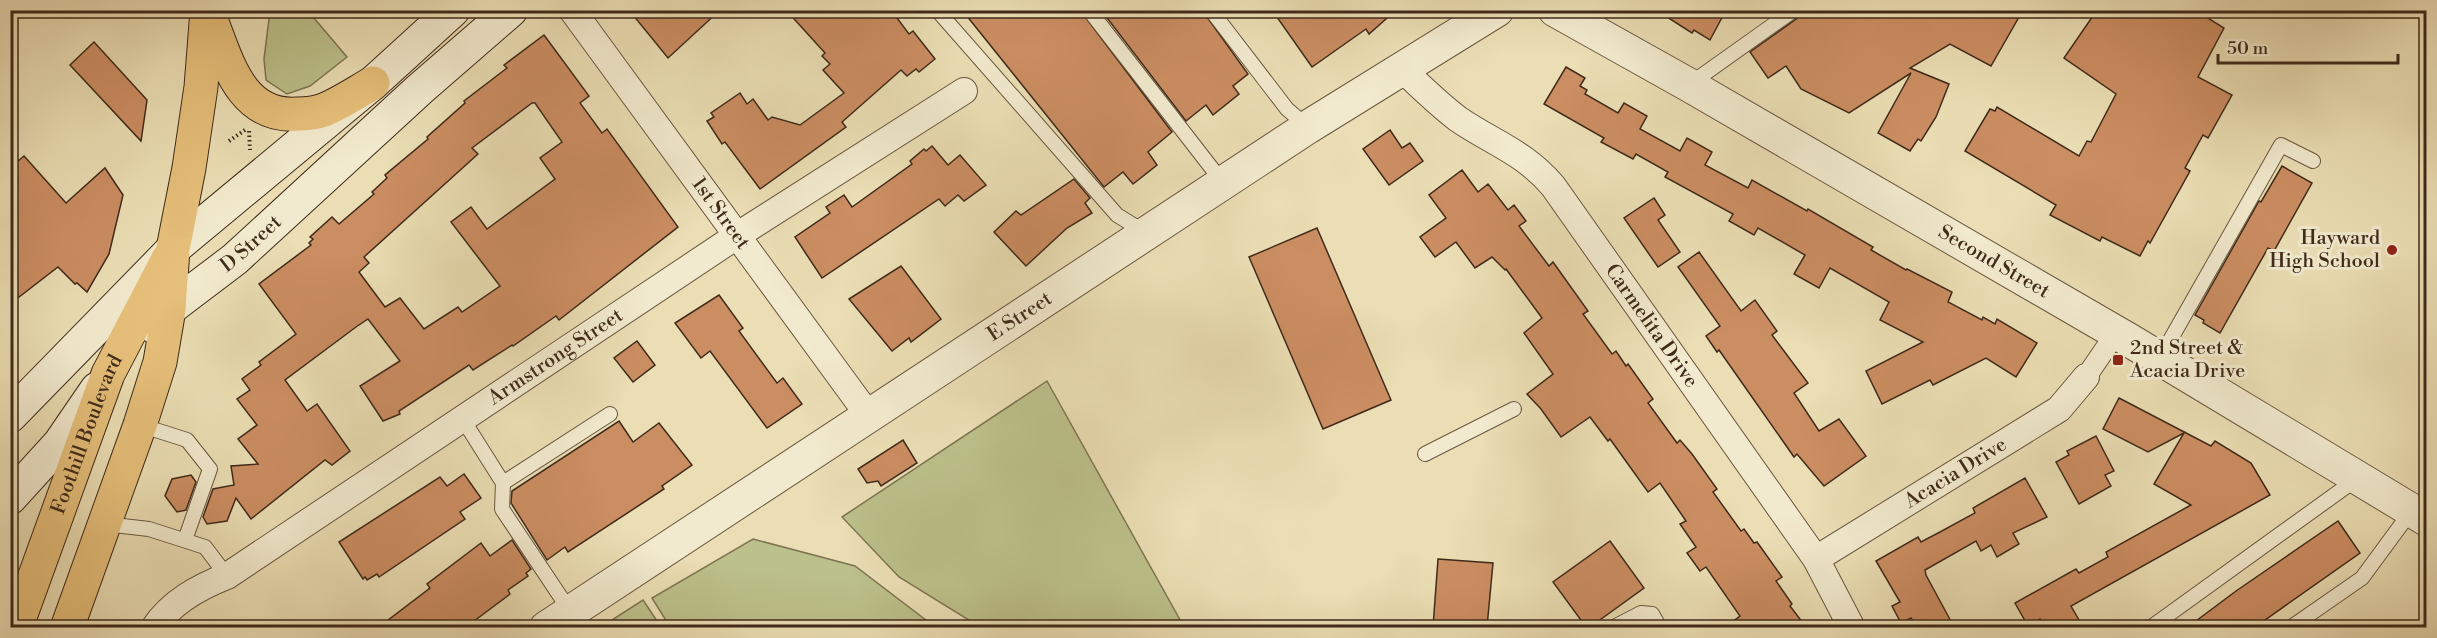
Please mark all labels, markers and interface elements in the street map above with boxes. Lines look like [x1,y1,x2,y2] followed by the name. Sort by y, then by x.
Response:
[2218,27,2398,65] scale bar
[2227,37,2269,60] text: 50 m
[686,172,755,254] street label: 1st Street
[215,210,287,278] street label: D Street
[1934,220,2054,304] street label: Second Street
[2269,226,2381,274] place label: Hayward High School
[2385,243,2399,257] marker: Hayward High School
[1599,259,1704,392] street label: Carmelita Drive
[983,286,1057,347] street label: E Street
[483,303,628,411] street label: Armstrong Street
[2129,336,2245,384] place label: 2nd Street & Acacia Drive
[46,350,129,518] street label: Foothill Boulevard
[2111,353,2125,367] marker: 2nd Street & Acacia Drive
[1899,432,2011,514] street label: Acacia Drive

